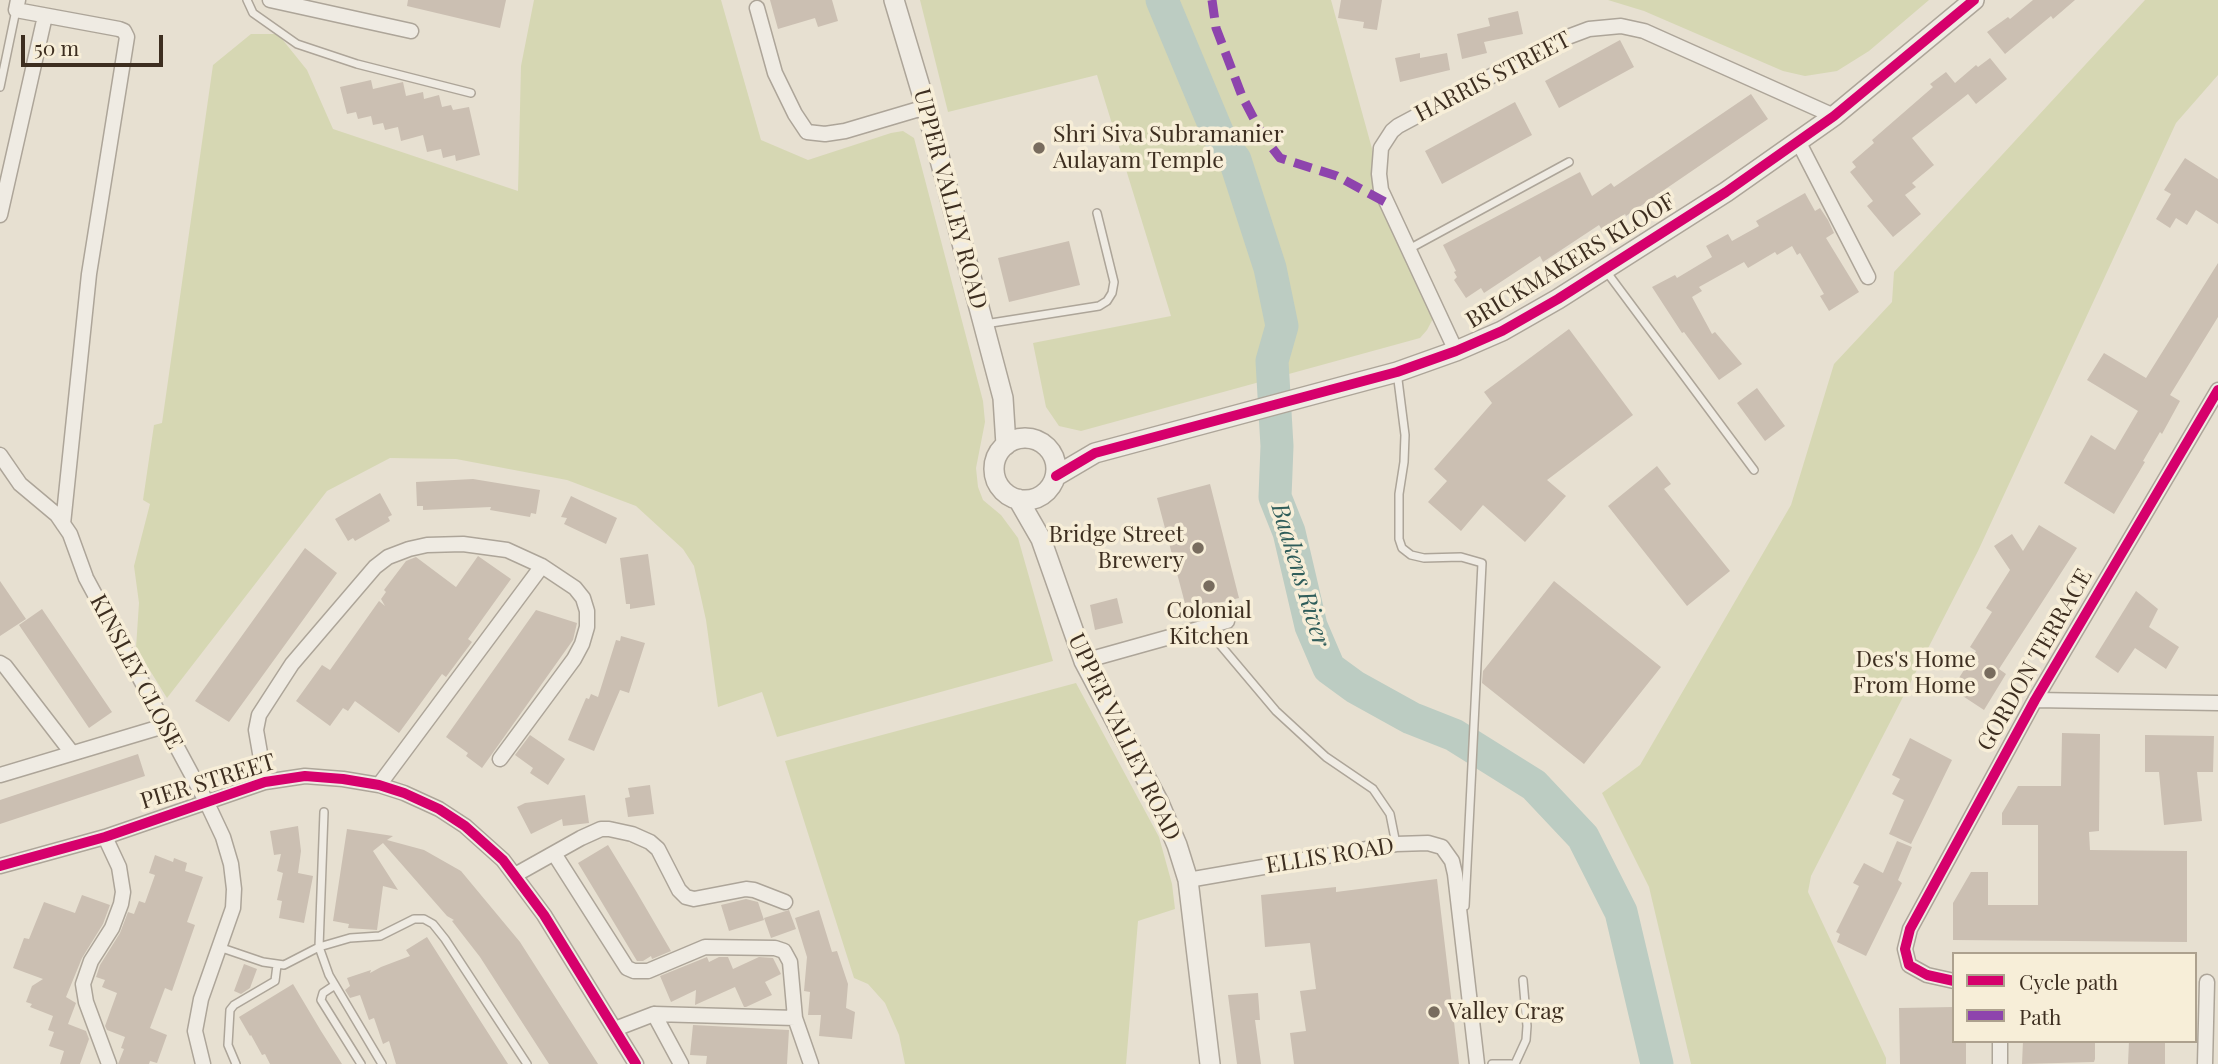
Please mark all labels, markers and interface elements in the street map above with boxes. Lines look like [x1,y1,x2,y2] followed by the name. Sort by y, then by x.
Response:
[24,21,166,65] scale bar
[1411,26,1575,128] street label: HARRIS STREET
[34,33,79,61] text: 50 m
[907,86,993,312] street label: UPPER VALLEY ROAD
[1053,121,1284,175] place label: Shri Siva Subramanier Aulayam Temple
[1031,140,1047,156] marker: Shri Siva Subramanier Aulayam Temple
[1461,188,1681,334] street label: BRICKMAKERS KLOOF
[1265,500,1335,650] water label: Baakens River
[1048,521,1184,575] place label: Bridge Street Brewery
[1190,540,1206,556] marker: Bridge Street Brewery
[1972,564,2098,756] street label: GORDON TERRACE
[1201,578,1217,594] marker: Colonial Kitchen
[84,590,188,754] street label: KINSLEY CLOSE
[1166,597,1252,651] place label: Colonial Kitchen
[1062,629,1186,845] street label: UPPER VALLEY ROAD
[1853,646,1976,700] place label: Des's Home From Home
[1982,665,1998,681] marker: Des's Home From Home
[137,748,279,816] street label: PIER STREET
[1264,832,1396,880] street label: ELLIS ROAD
[1952,952,2197,1043] legend
[2019,967,2118,995] text: Cycle path
[1448,998,1564,1026] place label: Valley Crag
[2019,1002,2061,1030] text: Path
[1426,1004,1442,1020] marker: Valley Crag

